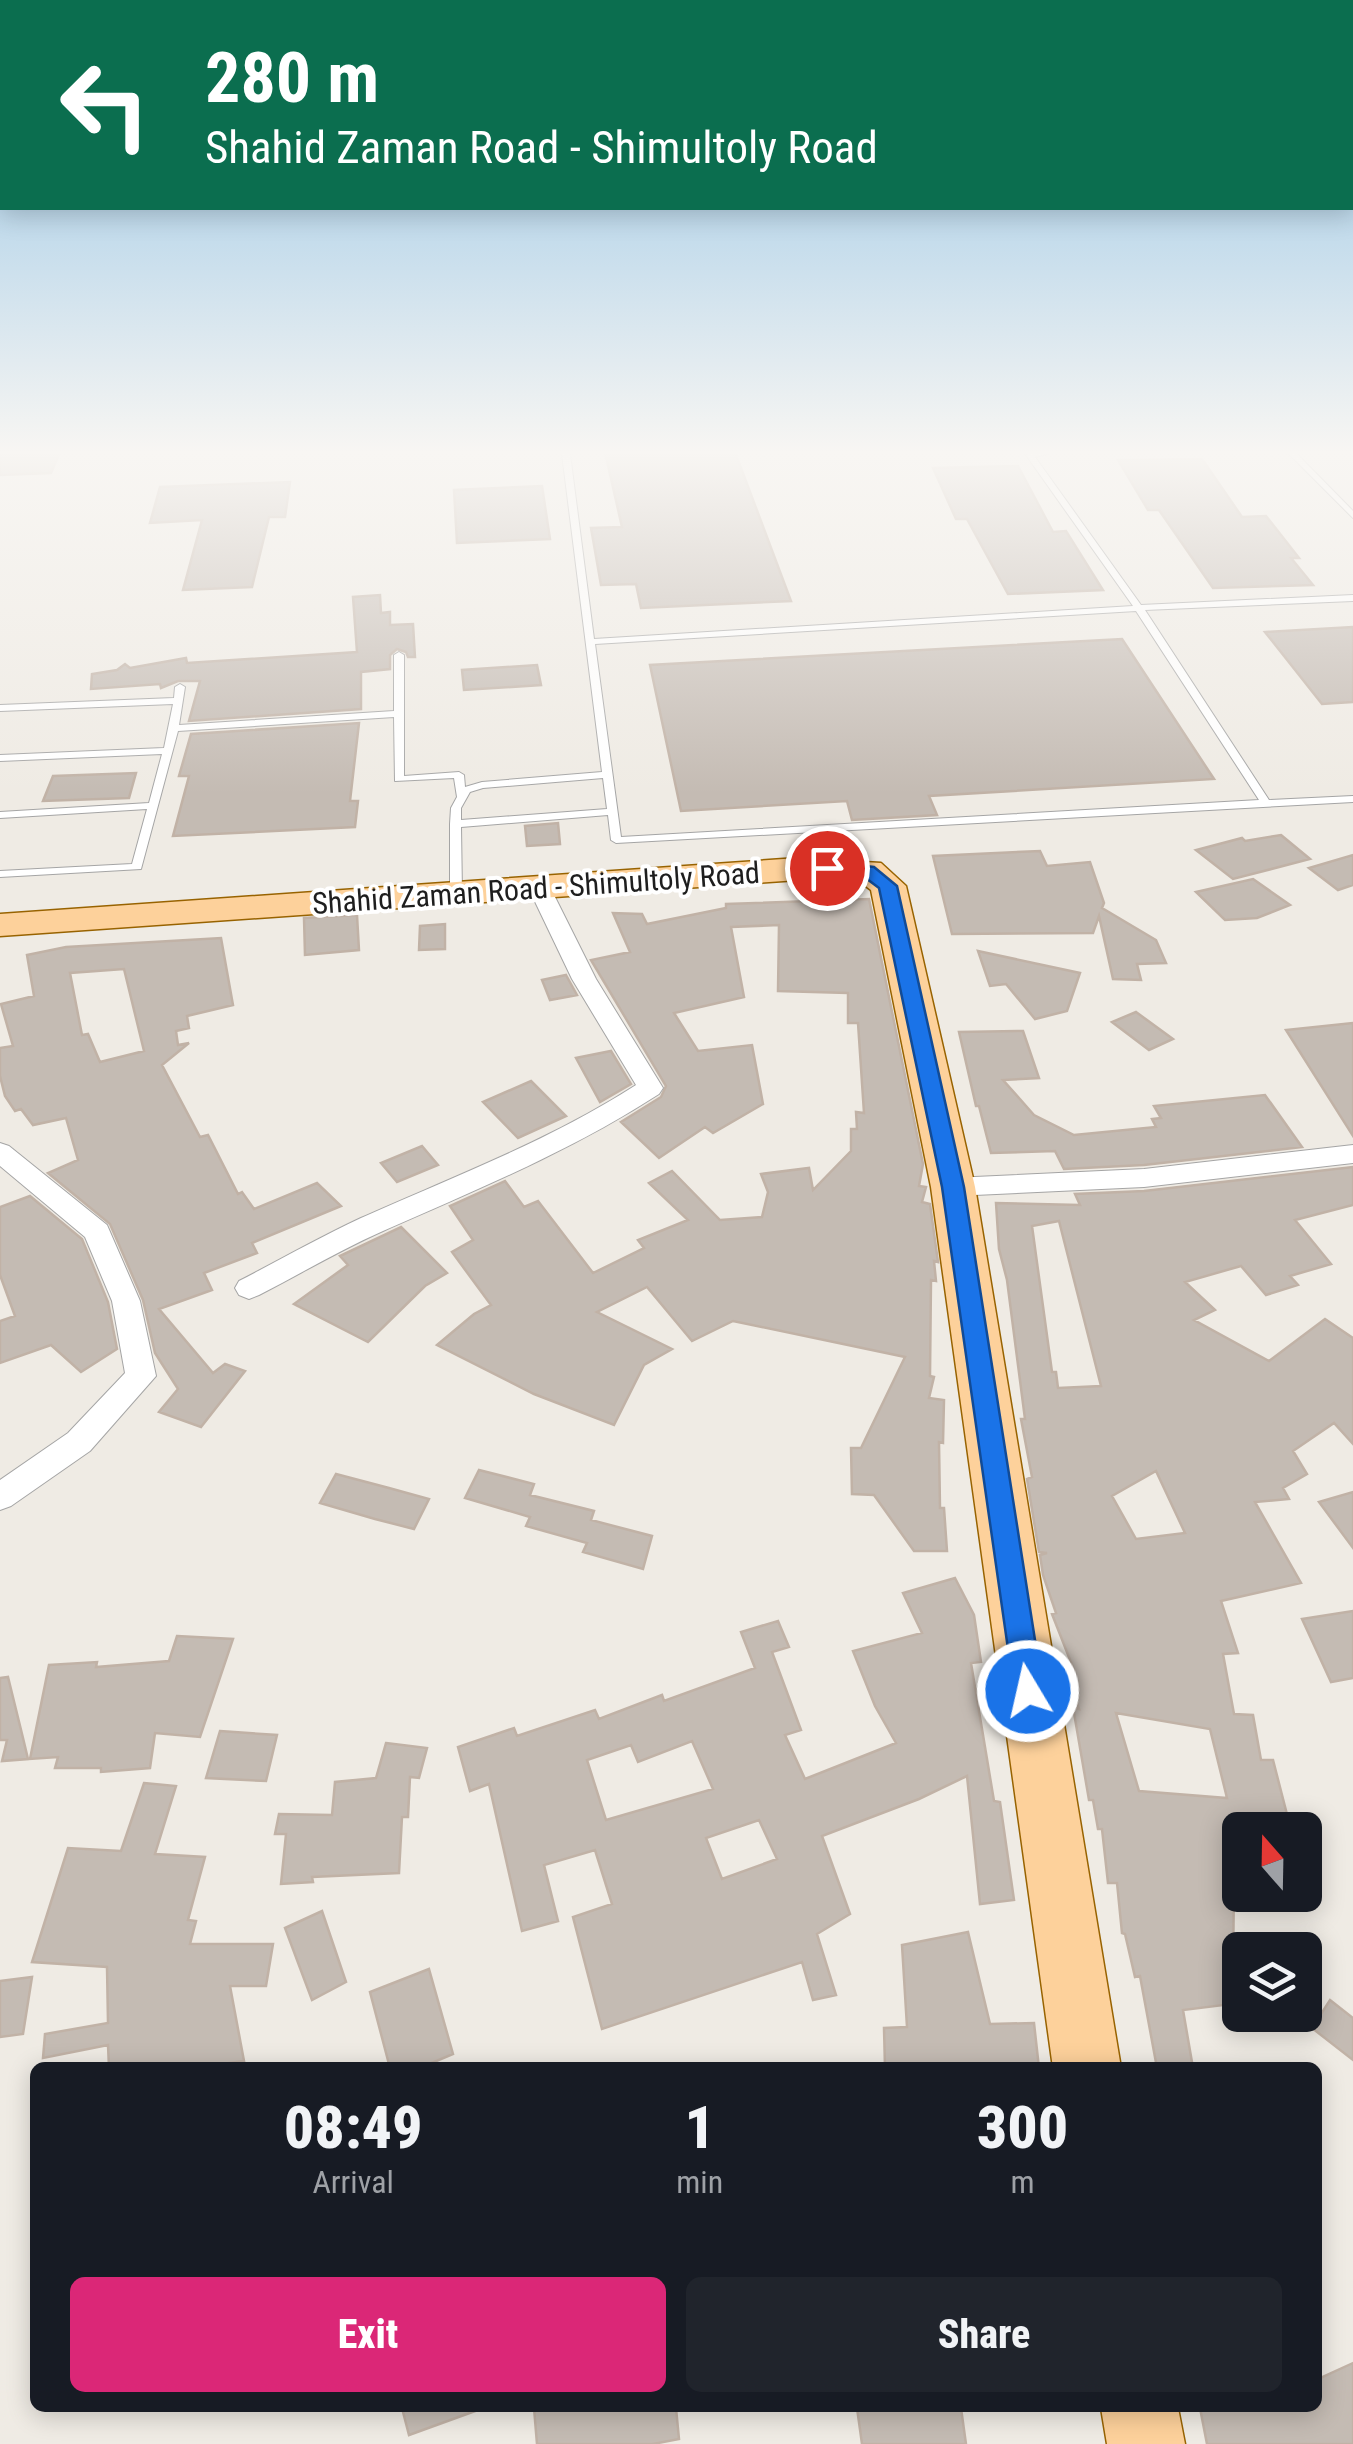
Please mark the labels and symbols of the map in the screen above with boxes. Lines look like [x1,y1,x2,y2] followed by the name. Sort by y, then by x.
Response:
[785,826,870,911] pin
[311,855,761,921] street label: Shahid Zaman Road - Shimultoly Road
[976,1639,1080,1743] position arrow
[1222,1812,1322,1912] north arrow

